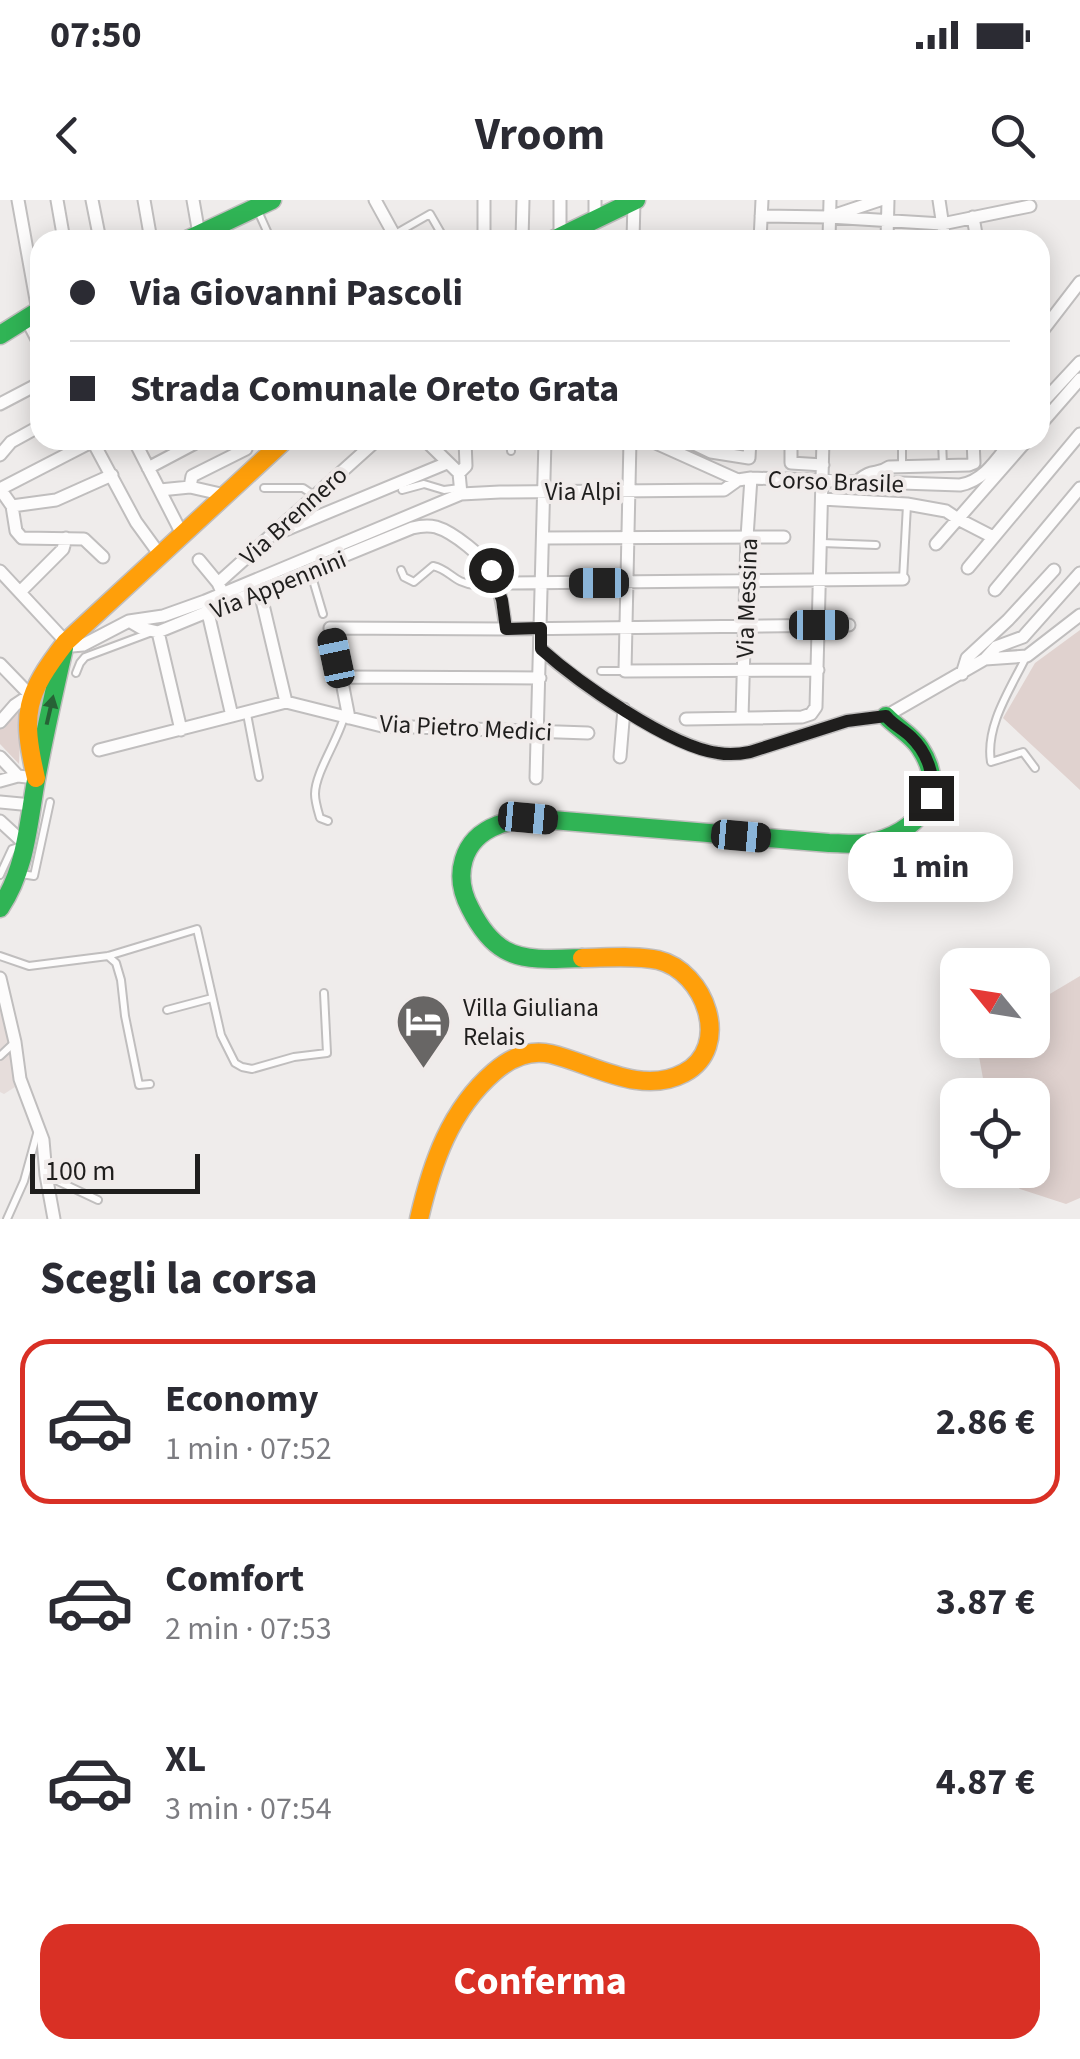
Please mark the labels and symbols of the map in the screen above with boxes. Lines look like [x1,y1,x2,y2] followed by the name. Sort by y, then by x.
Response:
[232,458,355,574] street label: Via Brennero
[767,462,905,502] street label: Corso Brasile
[545,474,621,510] street label: Via Alpi
[727,537,767,659] street label: Via Messina
[205,541,352,629] street label: Via Appennini
[469,548,514,593] route start
[569,568,629,598] car
[789,610,849,640] car
[315,626,357,690] car
[43,694,58,725] one-way arrow
[379,706,553,750] street label: Via Pietro Medici
[909,776,954,821] route end
[497,800,559,836] car
[710,818,772,854] car
[848,833,1014,903] callout: 1 min
[940,948,1050,1058] north arrow
[463,990,599,1055] place label: Villa Giuliana Relais
[394,991,454,1070] hotel icon: Villa Giuliana Relais
[30,1149,200,1194] scale bar

